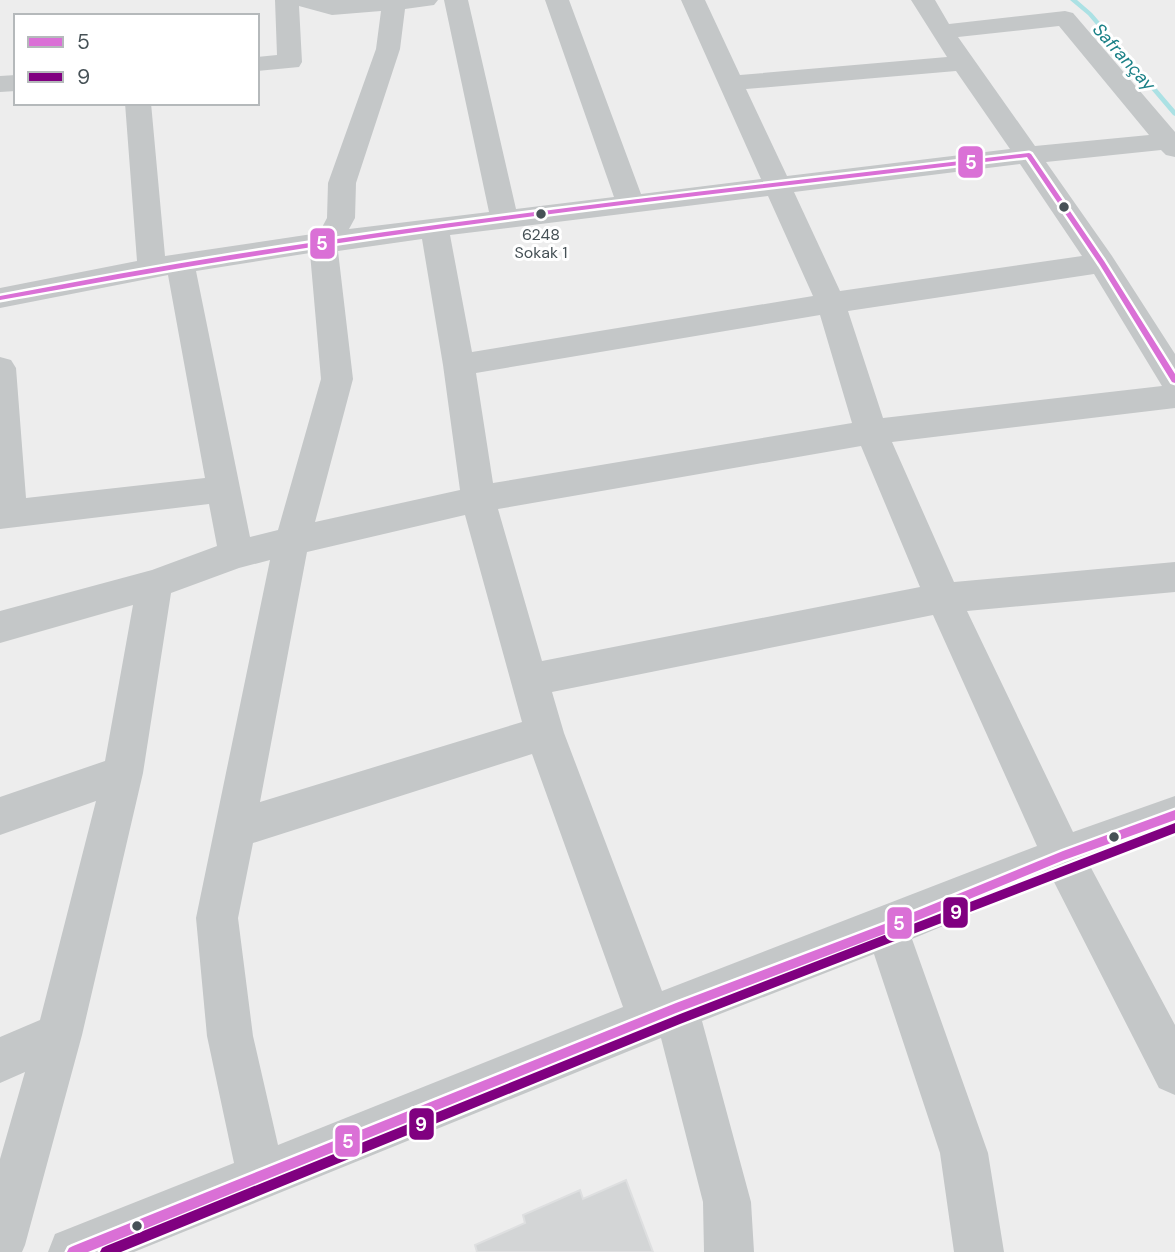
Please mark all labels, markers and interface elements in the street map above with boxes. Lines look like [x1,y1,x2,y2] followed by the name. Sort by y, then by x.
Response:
[14,14,259,105] legend
[1087,18,1161,97] water label: Safrançay
[77,28,90,56] text: 5
[77,63,90,91] text: 9
[957,145,984,179] line badge: 5
[965,150,977,175] text: 5
[1057,200,1071,214] unlabelled marker
[534,207,548,221] marker: 6248 Sokak 1
[515,224,567,263] place label: 6248 Sokak 1
[309,227,336,260] line badge: 5
[316,231,328,256] text: 5
[1107,830,1121,844] unlabelled marker
[942,896,969,929] line badge: 9
[950,900,962,925] text: 9
[886,906,913,940] line badge: 5
[893,911,905,936] text: 5
[408,1107,435,1141] line badge: 9
[415,1112,427,1137] text: 9
[334,1124,361,1158] line badge: 5
[342,1129,354,1154] text: 5
[130,1219,144,1233] unlabelled marker

